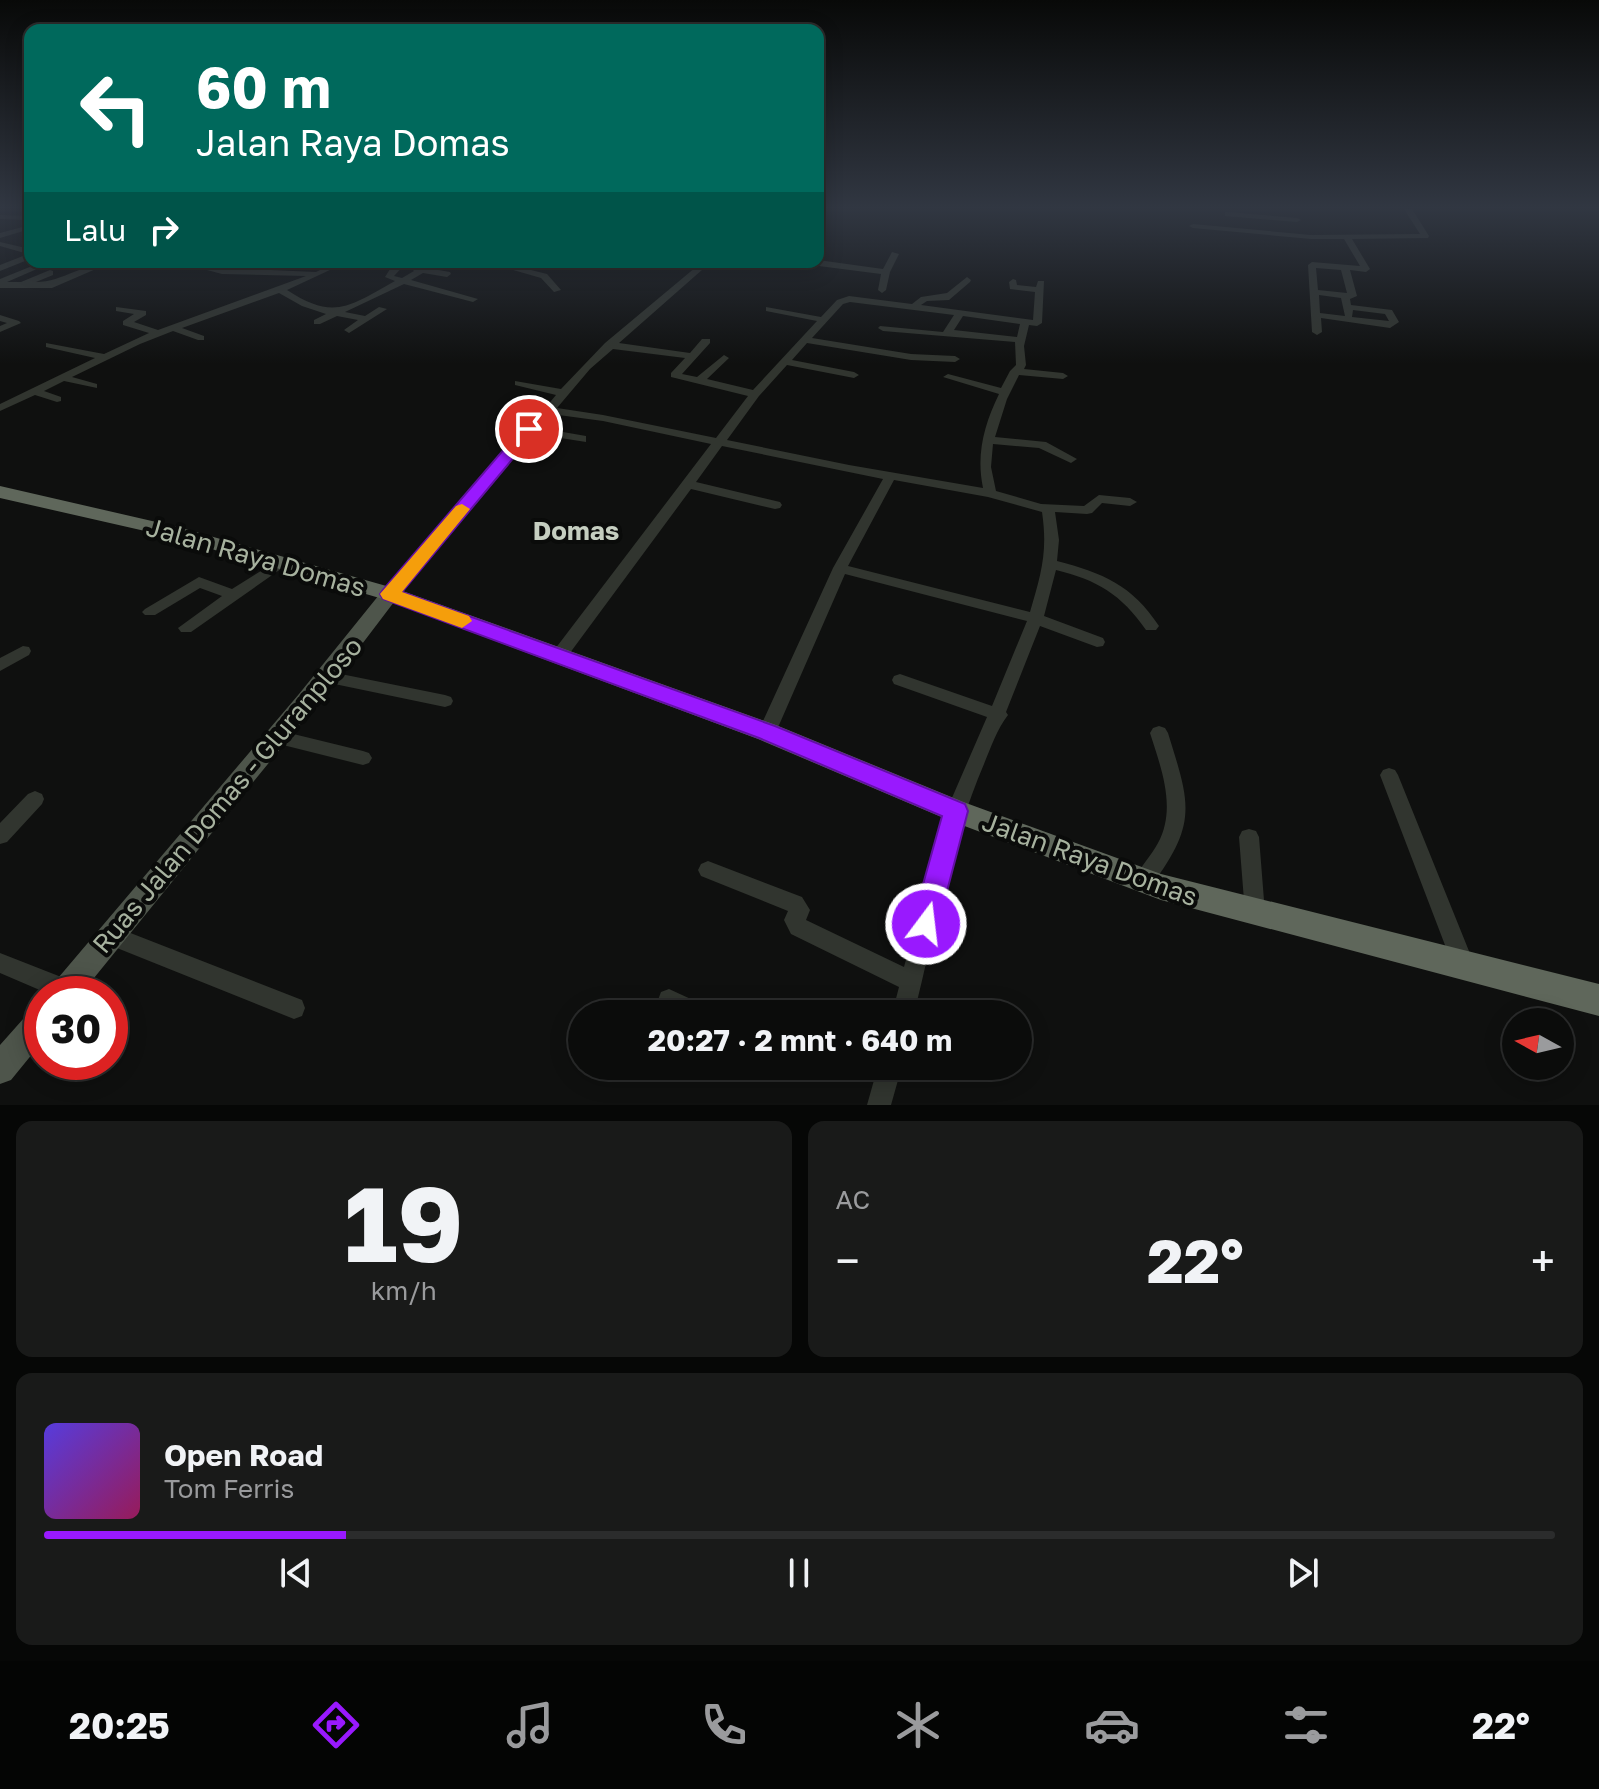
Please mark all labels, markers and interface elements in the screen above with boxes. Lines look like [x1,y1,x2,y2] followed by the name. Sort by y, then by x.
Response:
[196,53,331,120] text: 60 m
[64,56,168,160] icon: left
[196,121,510,164] text: Jalan Raya Domas
[142,208,186,252] icon: right
[64,212,126,248] text: Lalu
[495,395,563,463] pin
[507,407,551,451] icon: arrive
[143,511,369,603] street label: Jalan Raya Domas
[533,515,619,546] district label: Domas
[86,631,368,959] street label: Ruas Jalan Domas - Gluranploso
[978,806,1202,912] street label: Jalan Raya Domas
[884,882,968,966] position arrow
[24,976,128,1080] speed limit sign: 30
[1502,1008,1574,1080] north arrow
[1502,1008,1574,1080] map controls
[648,1022,952,1058] text: 20:27 · 2 mnt · 640 m
[344,1160,464,1285] text: 19
[836,1184,870,1215] text: AC
[1147,1224,1244,1296] text: 22°
[836,1234,860,1287] text: −
[1531,1234,1555,1287] text: +
[371,1275,437,1306] text: km/h
[164,1437,323,1473] text: Open Road
[164,1473,294,1504] text: Tom Ferris
[274,1551,318,1595] icon: previous
[777,1551,821,1595] icon: pause
[1281,1551,1325,1595] icon: next
[308,1697,364,1753] icon: directions
[502,1697,558,1753] icon: music
[696,1697,752,1753] icon: phone
[890,1697,946,1753] icon: climate
[1084,1697,1140,1753] icon: car
[1278,1697,1334,1753] icon: filters
[69,1704,170,1747] text: 20:25
[1472,1704,1530,1747] text: 22°

